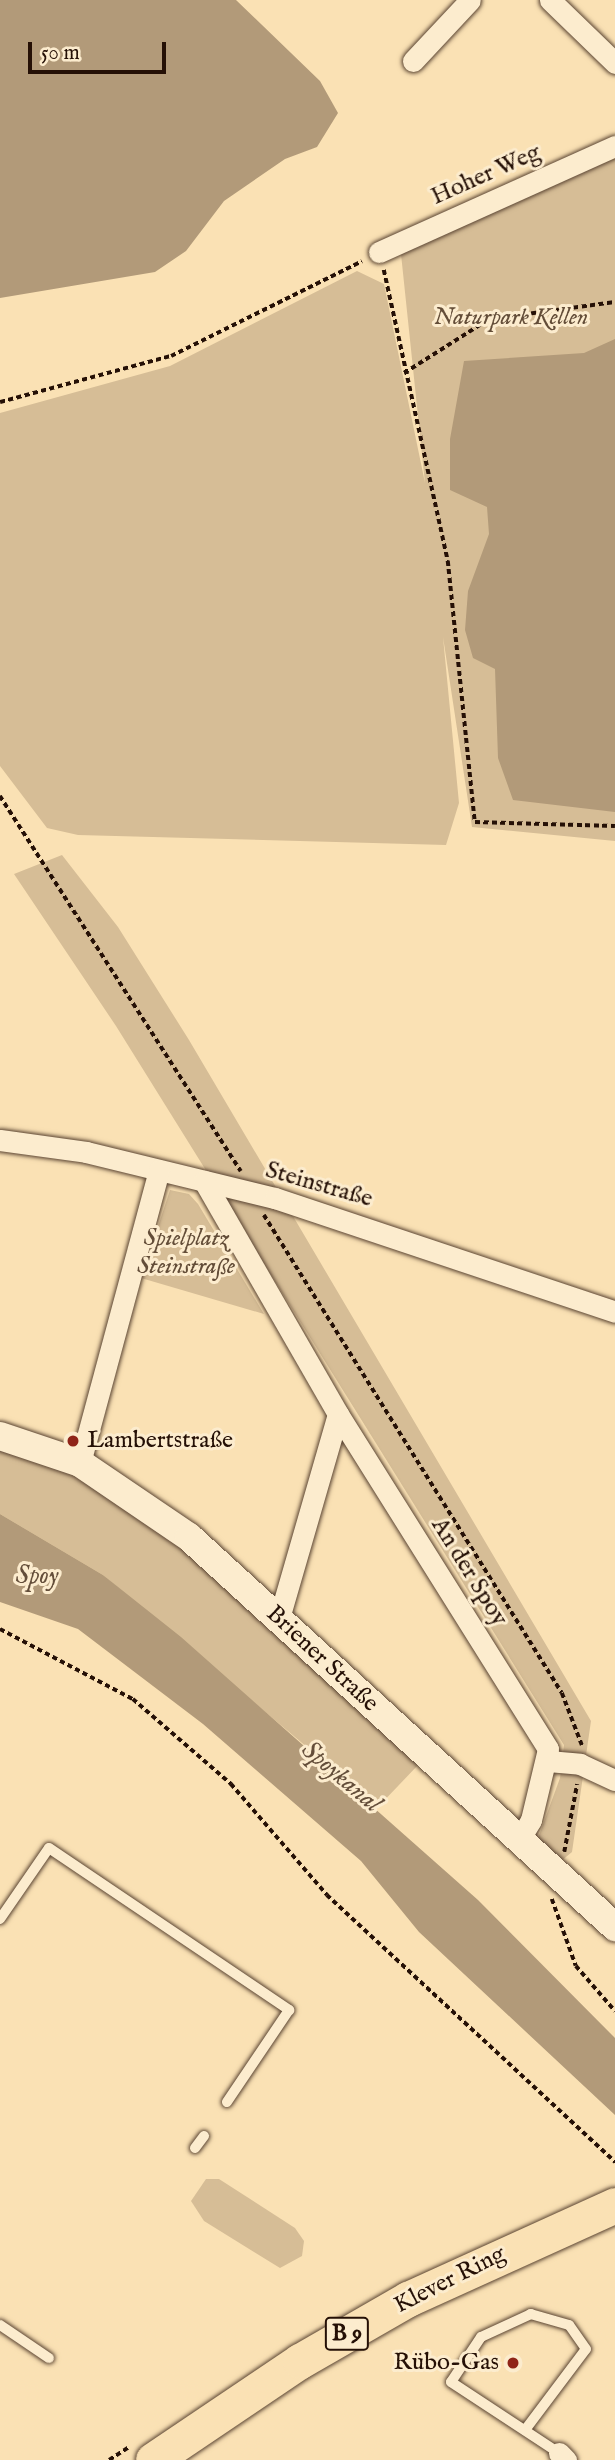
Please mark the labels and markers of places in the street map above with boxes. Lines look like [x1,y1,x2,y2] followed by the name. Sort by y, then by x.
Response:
[87,1427,233,1455] place label: Lambertstraße
[65,1433,81,1449] marker: Lambertstraße
[394,2349,499,2377] place label: Rübo-Gas
[505,2355,521,2371] marker: Rübo-Gas

